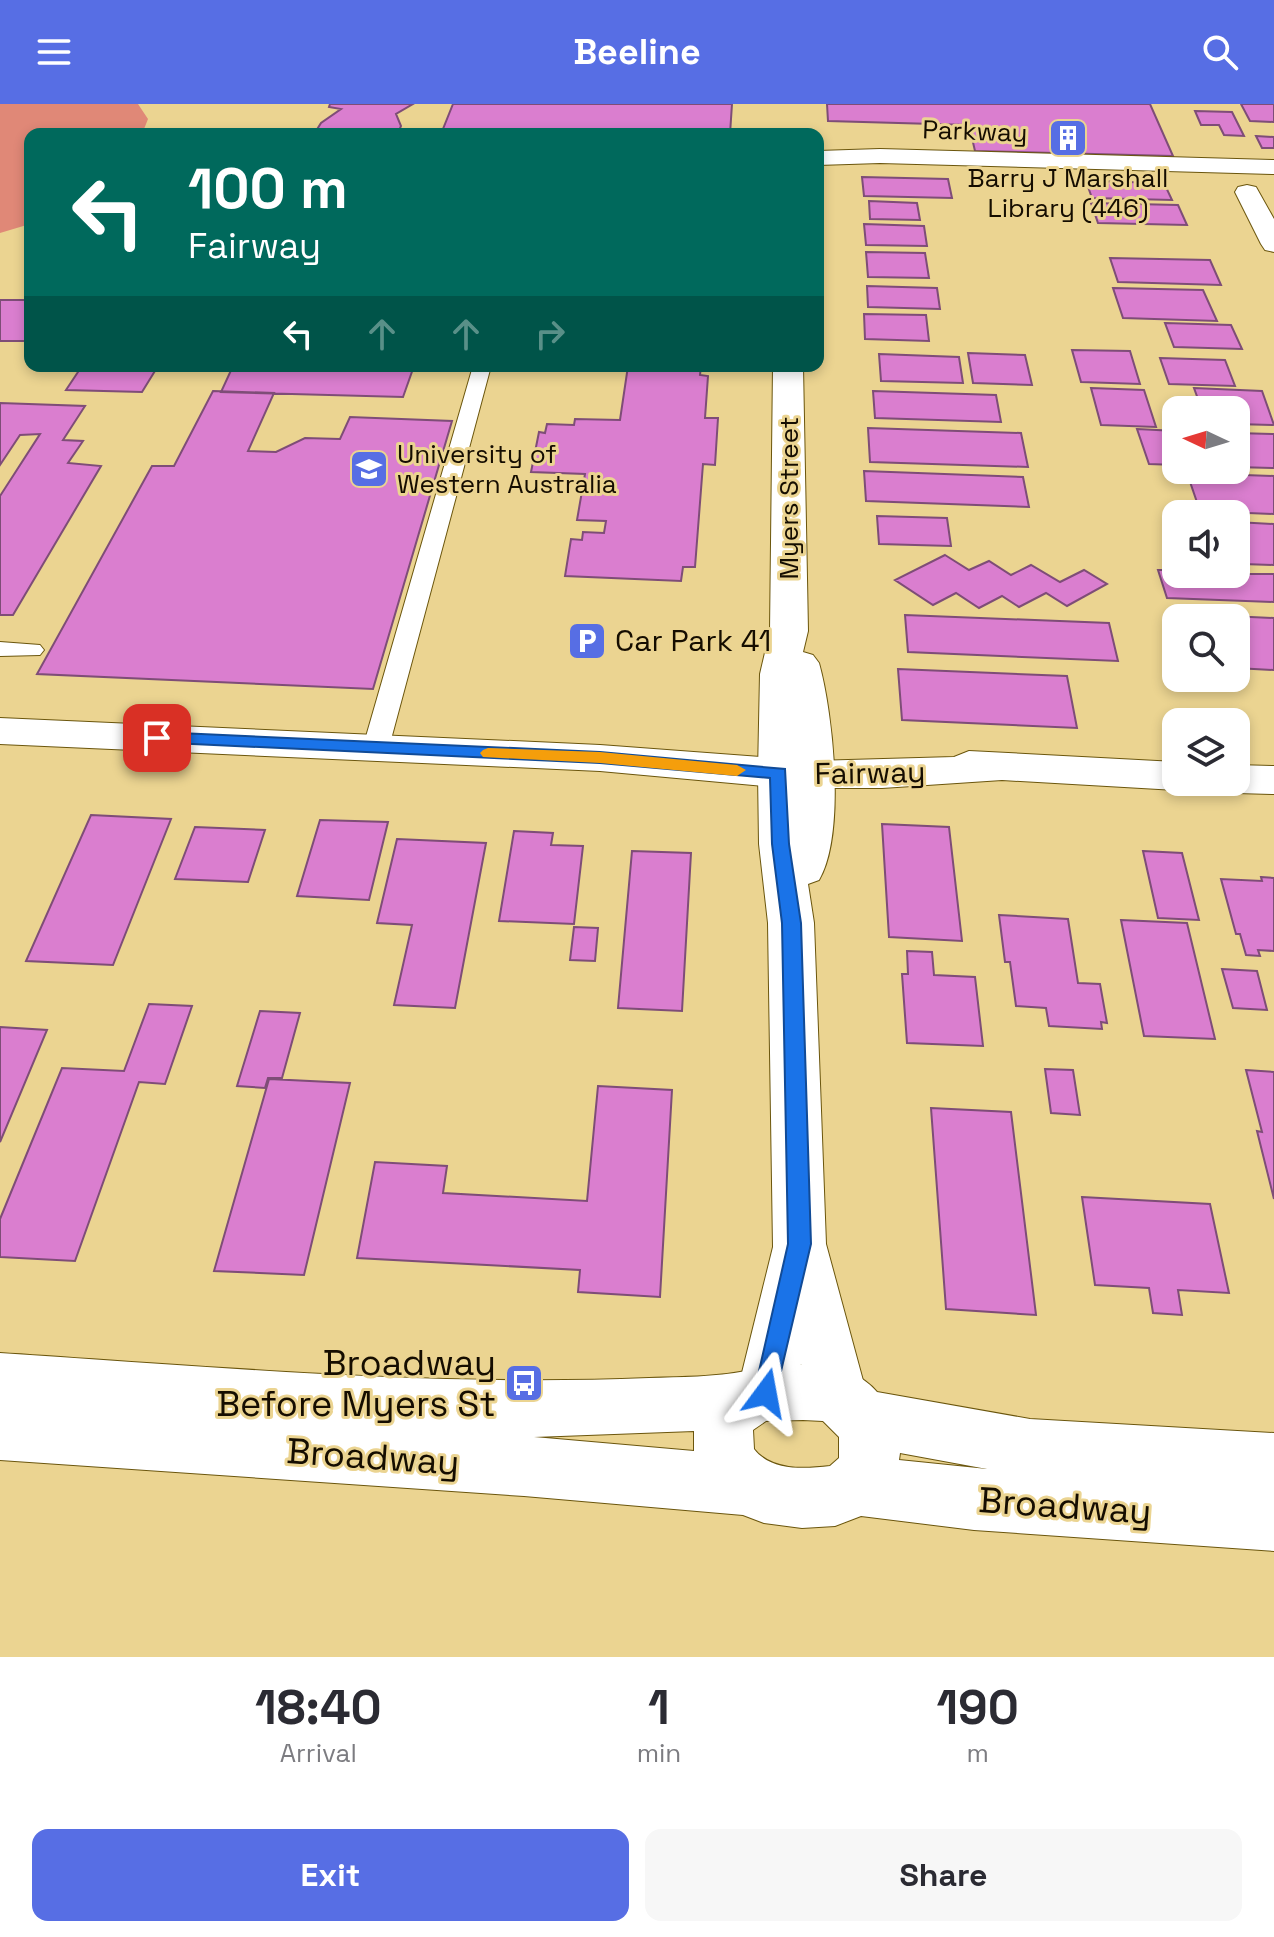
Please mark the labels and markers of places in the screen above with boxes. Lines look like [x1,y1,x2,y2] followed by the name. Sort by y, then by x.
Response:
[1047,117,1089,159] building icon: Barry J Marshall Library (446)
[968,161,1168,225] place label: Barry J Marshall Library (446)
[397,437,617,501] place label: University of Western Australia
[348,448,390,490] school or university icon: University of Western Australia
[566,620,608,662] parking icon: Car Park 41
[615,621,771,660] place label: Car Park 41
[123,704,191,772] pin
[216,1340,496,1427] place label: Broadway Before Myers St
[503,1362,545,1404] bus stop icon: Broadway Before Myers St

